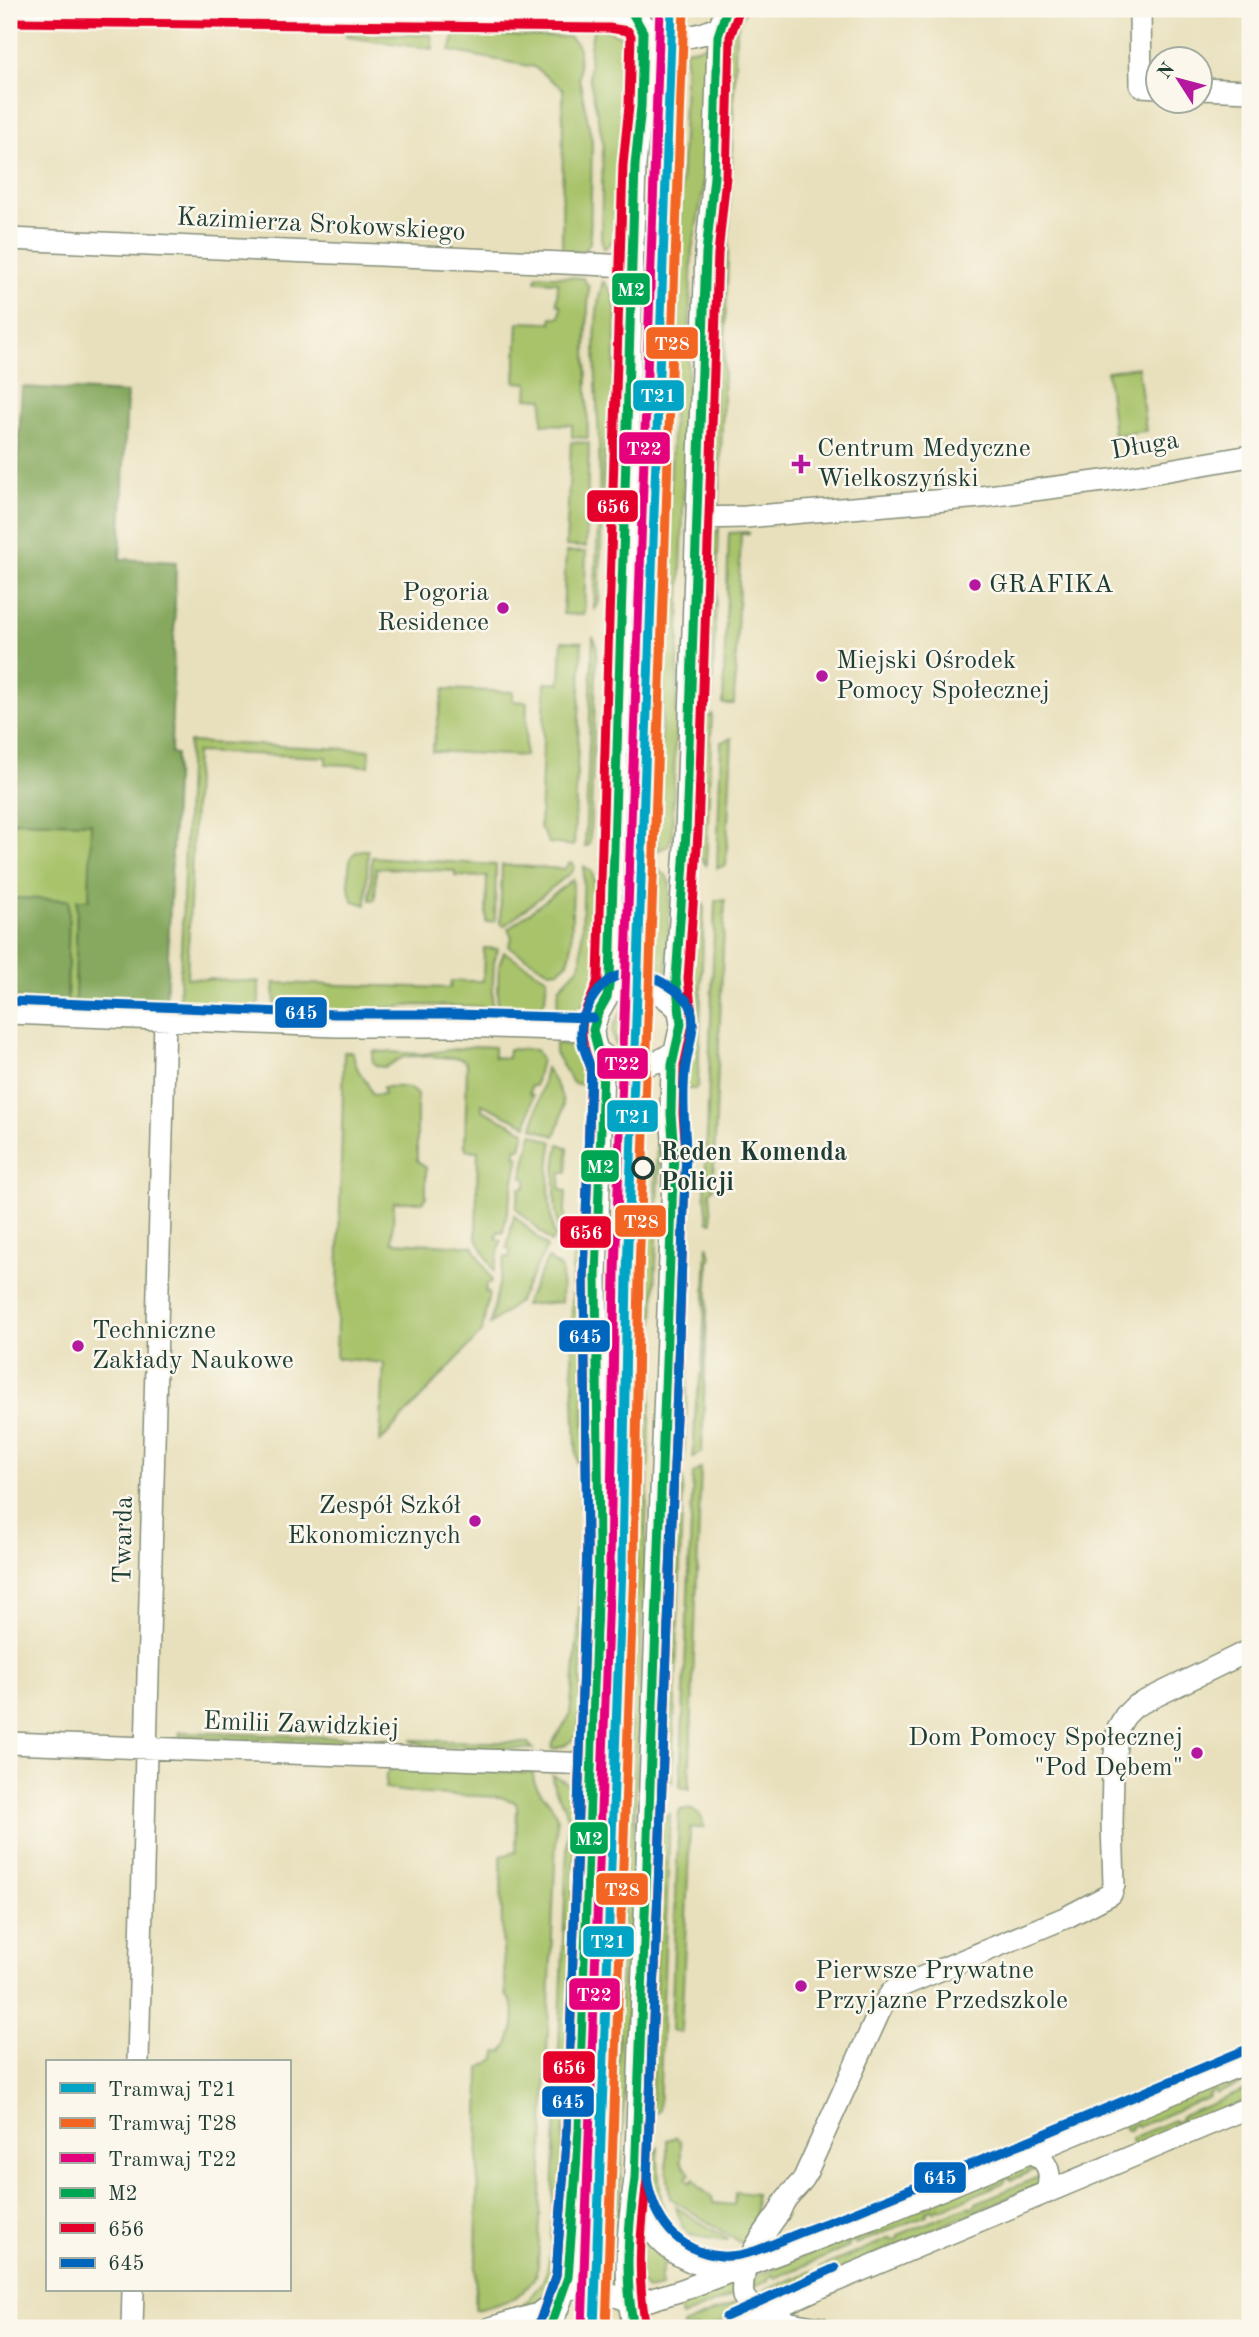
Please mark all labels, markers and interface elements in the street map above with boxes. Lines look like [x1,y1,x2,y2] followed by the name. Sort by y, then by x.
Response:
[1144,46,1214,116] north arrow
[1155,60,1180,83] text: N
[176,204,466,246] street label: Kazimierza Srokowskiego
[611,272,651,306] line badge: M2
[617,282,645,301] text: M2
[645,326,699,360] line badge: T28
[654,336,690,355] text: T28
[632,379,685,412] line badge: T21
[640,388,676,407] text: T21
[1109,427,1181,465] street label: Długa
[618,431,671,465] line badge: T22
[817,436,1031,492] place label: Centrum Medyczne Wielkoszyński
[626,441,662,460] text: T22
[791,454,811,474] marker: Centrum Medyczne Wielkoszyński
[586,489,639,523] line badge: 656
[596,499,630,518] text: 656
[989,572,1114,598] place label: GRAFIKA
[967,577,983,593] marker: GRAFIKA
[377,580,489,636] place label: Pogoria Residence
[495,600,511,616] marker: Pogoria Residence
[836,648,1050,704] place label: Miejski Ośrodek Pomocy Społecznej
[814,668,830,684] marker: Miejski Ośrodek Pomocy Społecznej
[274,996,328,1029] line badge: 645
[284,1005,318,1024] text: 645
[596,1047,649,1080] line badge: T22
[604,1056,640,1075] text: T22
[606,1099,659,1133] line badge: T21
[615,1109,651,1128] text: T21
[660,1140,847,1196] place label: Reden Komenda Policji
[580,1149,620,1183] line badge: M2
[632,1157,654,1179] marker: Reden Komenda Policji
[586,1159,614,1178] text: M2
[614,1204,667,1238] line badge: T28
[623,1214,659,1233] text: T28
[559,1215,612,1249] line badge: 656
[569,1225,603,1244] text: 656
[92,1318,294,1374] place label: Techniczne Zakłady Naukowe
[558,1319,611,1353] line badge: 645
[568,1329,602,1348] text: 645
[70,1338,86,1354] marker: Techniczne Zakłady Naukowe
[287,1493,461,1549] place label: Zespół Szkół Ekonomicznych
[110,1496,138,1584] street label: Twarda
[467,1513,483,1529] marker: Zespół Szkół Ekonomicznych
[203,1709,399,1741] street label: Emilii Zawidzkiej
[908,1725,1183,1781] place label: Dom Pomocy Społecznej "Pod Dębem"
[1189,1745,1205,1761] marker: Dom Pomocy Społecznej "Pod Dębem"
[569,1821,609,1855] line badge: M2
[575,1831,603,1850] text: M2
[595,1872,649,1906] line badge: T28
[604,1882,640,1901] text: T28
[582,1925,635,1958] line badge: T21
[590,1934,626,1953] text: T21
[815,1958,1068,2014] place label: Pierwsze Prywatne Przyjazne Przedszkole
[568,1977,621,2011] line badge: T22
[793,1978,809,1994] marker: Pierwsze Prywatne Przyjazne Przedszkole
[576,1987,612,2006] text: T22
[542,2050,596,2084] line badge: 656
[46,2060,290,2292] legend
[552,2060,586,2079] text: 656
[108,2080,237,2101] text: Tramwaj T21
[541,2085,595,2118] line badge: 645
[551,2094,585,2113] text: 645
[108,2114,237,2135] text: Tramwaj T28
[108,2150,237,2171] text: Tramwaj T22
[913,2161,967,2194] line badge: 645
[923,2170,957,2189] text: 645
[108,2184,138,2205] text: M2
[108,2220,145,2241] text: 656
[108,2254,145,2275] text: 645

